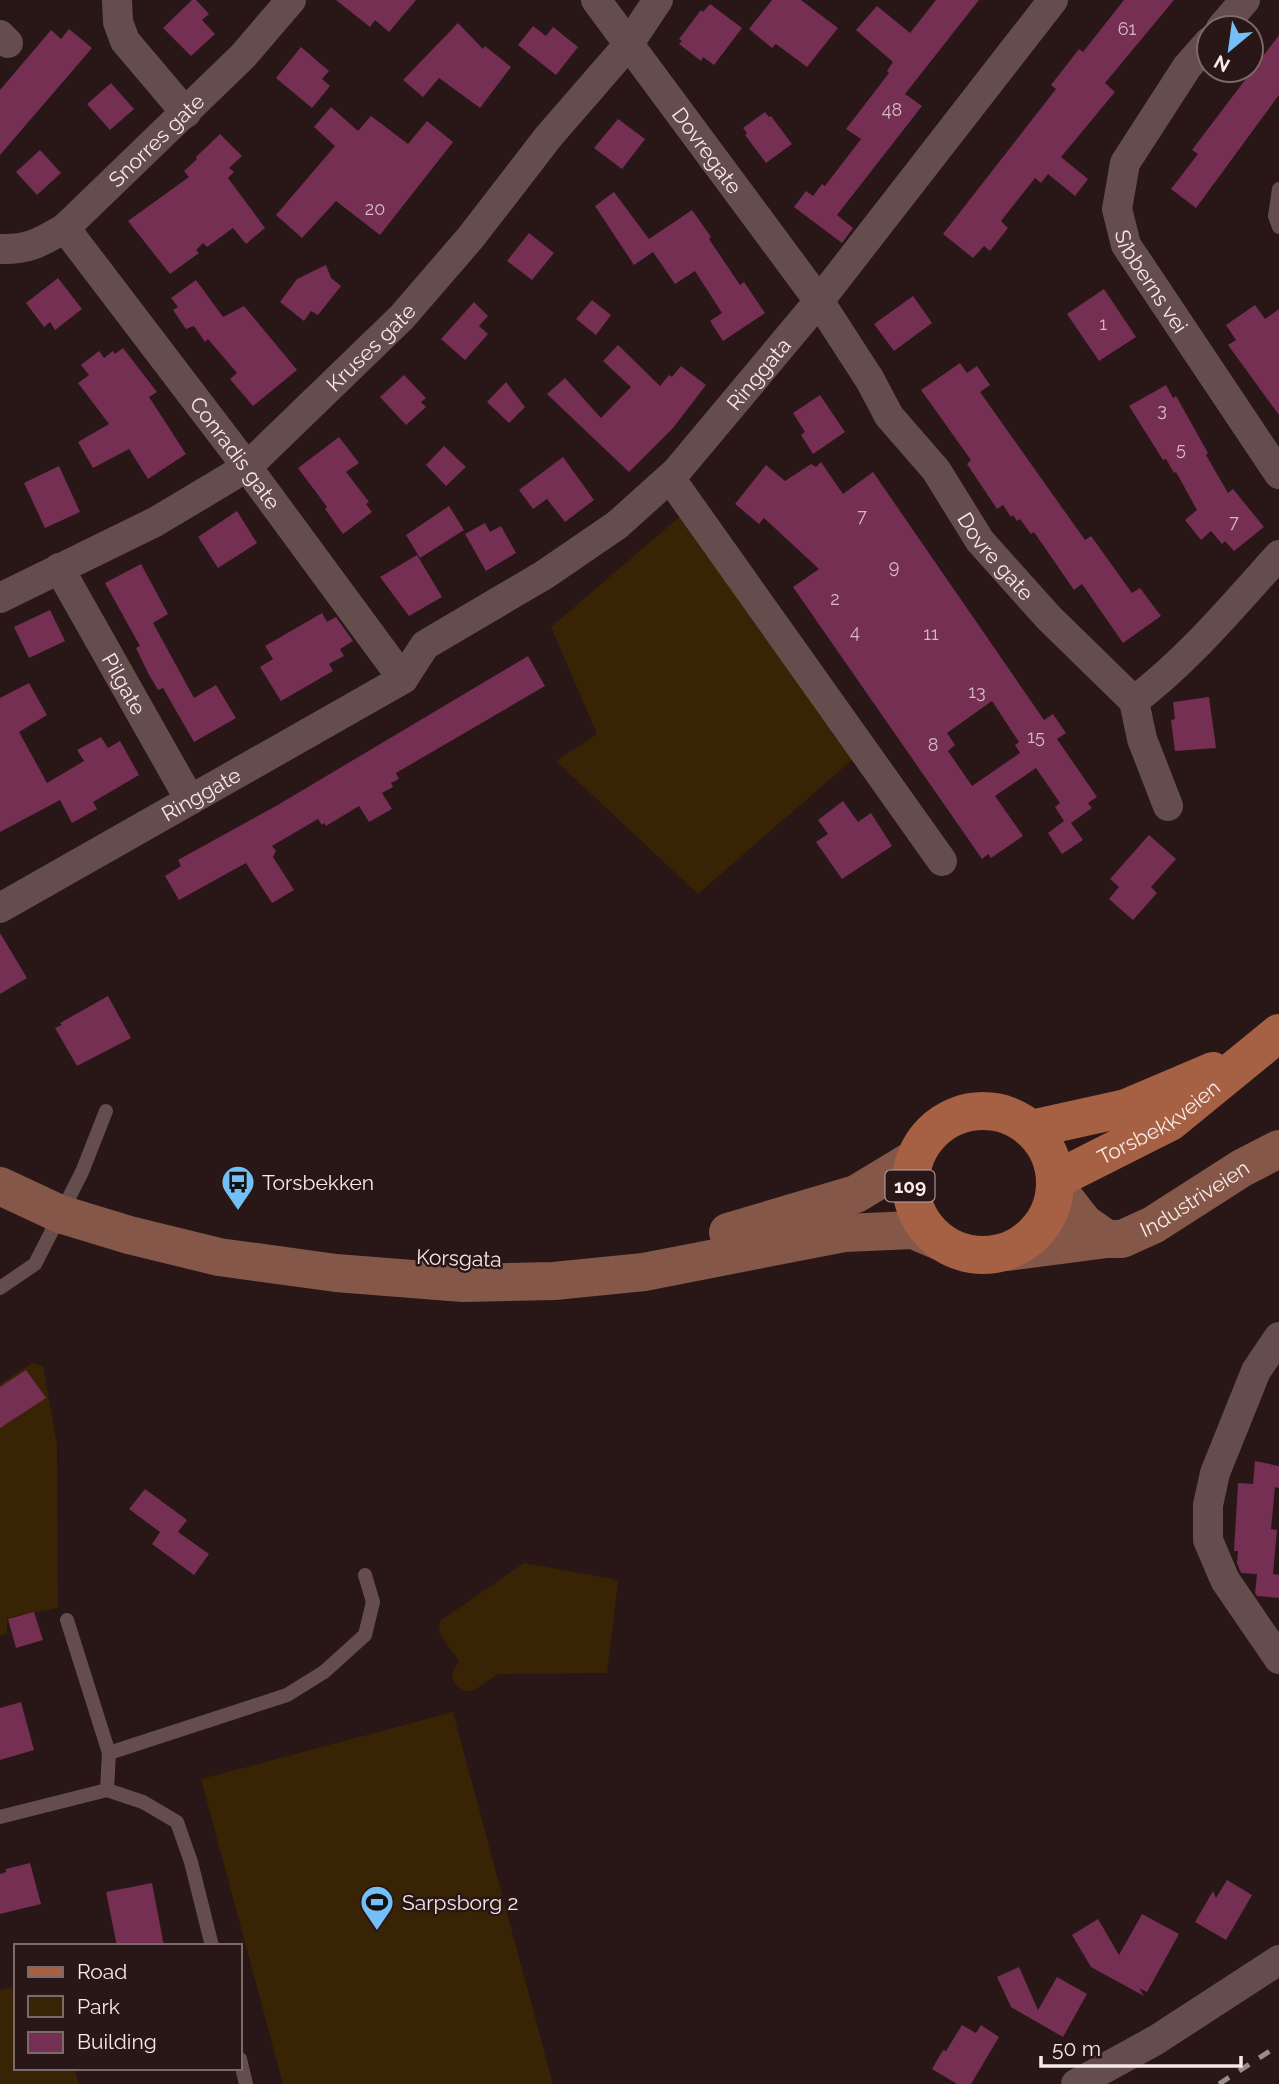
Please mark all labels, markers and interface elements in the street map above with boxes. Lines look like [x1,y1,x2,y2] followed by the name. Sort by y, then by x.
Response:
[1195,14,1265,84] north arrow
[1118,18,1137,39] house number: 61
[1210,51,1233,77] text: N
[103,88,209,192] street label: Snorres gate
[882,99,902,120] house number: 48
[667,102,748,198] street label: Dovregate
[365,198,385,219] house number: 20
[1110,227,1193,337] street label: Sibberns vei
[321,298,421,396] street label: Kruses gate
[1099,313,1107,334] house number: 1
[721,333,795,415] street label: Ringgata
[185,391,286,514] street label: Conradis gate
[1157,399,1167,420] house number: 3
[1176,438,1186,459] house number: 5
[857,505,867,526] house number: 7
[953,507,1039,605] street label: Dovre gate
[1229,511,1239,532] house number: 7
[889,556,899,577] house number: 9
[830,588,840,609] house number: 2
[850,621,860,642] house number: 4
[923,623,939,644] house number: 11
[97,649,152,719] street label: Pilgate
[968,681,986,702] house number: 13
[1027,726,1045,747] house number: 15
[928,734,938,755] house number: 8
[157,762,245,826] street label: Ringgate
[1093,1074,1225,1169] street label: Torsbekkveien
[1136,1154,1254,1242] street label: Industriveien
[219,1163,257,1212] bus stop icon: Torsbekken
[262,1170,374,1195] place label: Torsbekken
[886,1170,934,1202] road number: 109
[416,1244,502,1272] street label: Korsgata
[358,1883,396,1932] sports icon: Sarpsborg 2
[402,1890,518,1915] place label: Sarpsborg 2
[14,1944,242,2070] legend
[77,1959,127,1984] text: Road
[77,1994,120,2019] text: Park
[1041,2024,1240,2068] scale bar
[77,2029,157,2054] text: Building
[1052,2036,1101,2061] text: 50 m

